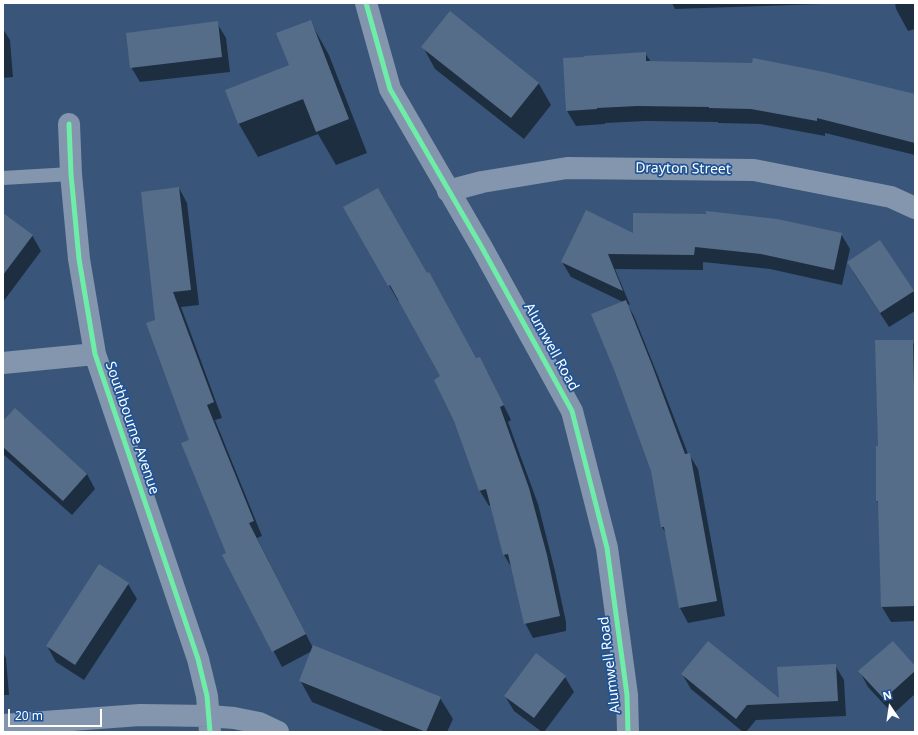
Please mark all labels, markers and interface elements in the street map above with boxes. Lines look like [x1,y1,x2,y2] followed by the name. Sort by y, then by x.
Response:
[635,160,731,178] street label: Drayton Street
[520,300,582,394] street label: Alumwell Road
[101,359,163,497] street label: Southbourne Avenue
[596,615,624,715] street label: Alumwell Road
[870,687,910,727] north arrow
[881,687,893,703] text: N
[10,701,104,727] scale bar
[15,707,43,724] text: 20 m

